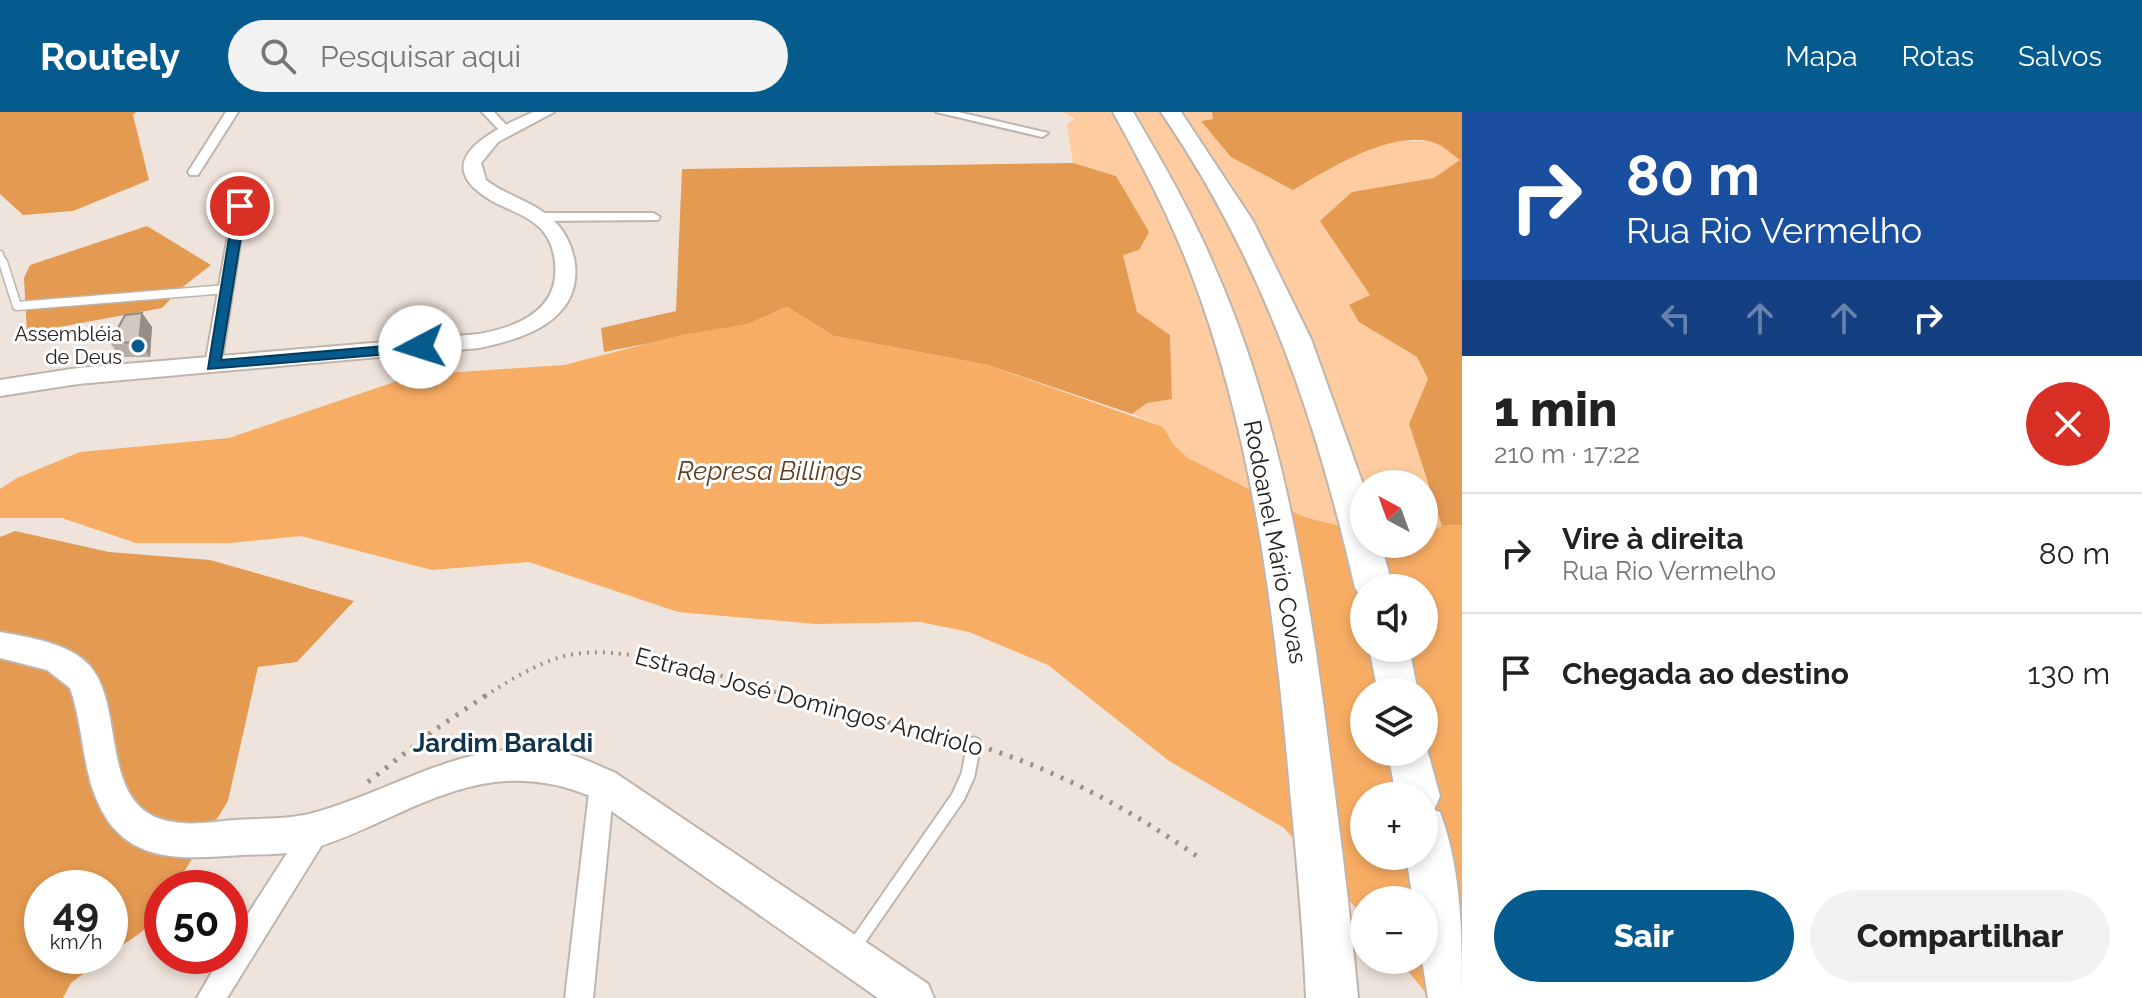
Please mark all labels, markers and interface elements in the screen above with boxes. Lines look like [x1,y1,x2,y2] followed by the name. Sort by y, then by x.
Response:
[228,20,788,92] search box
[40,34,180,79] text: Routely
[256,34,300,78] icon: search
[320,39,521,74] text: Pesquisar aqui
[1785,40,1858,73] text: Mapa
[1902,40,1974,73] text: Rotas
[2018,40,2102,73] text: Salvos
[1626,142,1760,208] text: 80 m
[1494,144,1598,248] icon: right
[206,172,274,240] pin
[218,184,262,228] icon: arrive
[1626,209,1922,251] text: Rua Rio Vermelho
[1654,296,1698,340] icon: left
[1738,296,1782,340] icon: ahead
[1822,296,1866,340] icon: ahead
[1906,296,1950,340] icon: right
[378,305,462,389] position arrow
[14,322,122,369] place label: Assembléia de Deus
[129,337,147,355] marker: Assembléia de Deus
[1494,381,1617,437] text: 1 min
[2026,382,2110,466] button: close
[1238,418,1313,666] street label: Rodoanel Mário Covas
[1494,439,1640,469] text: 210 m · 17:22
[677,456,863,486] water label: Represa Billings
[1350,470,1438,558] north arrow
[1350,470,1438,974] map controls
[1562,521,1744,556] text: Vire à direita
[1494,531,1538,575] icon: right
[2039,536,2110,571] text: 80 m
[1562,556,1776,586] text: Rua Rio Vermelho
[1350,574,1438,662] button: sound
[632,641,986,762] street label: Estrada José Domingos Andriolo
[1494,651,1538,695] icon: arrive
[1562,656,1849,691] text: Chegada ao destino
[2028,656,2110,691] text: 130 m
[1350,678,1438,766] button: layers
[413,728,593,758] district label: Jardim Baraldi
[1350,782,1438,870] button: +
[144,870,248,974] speed limit sign: 50
[1350,886,1438,974] button: −
[53,888,99,935] text: 49
[1494,890,1794,982] button: Sair
[1810,890,2110,982] button: Compartilhar
[50,930,102,954] text: km/h

